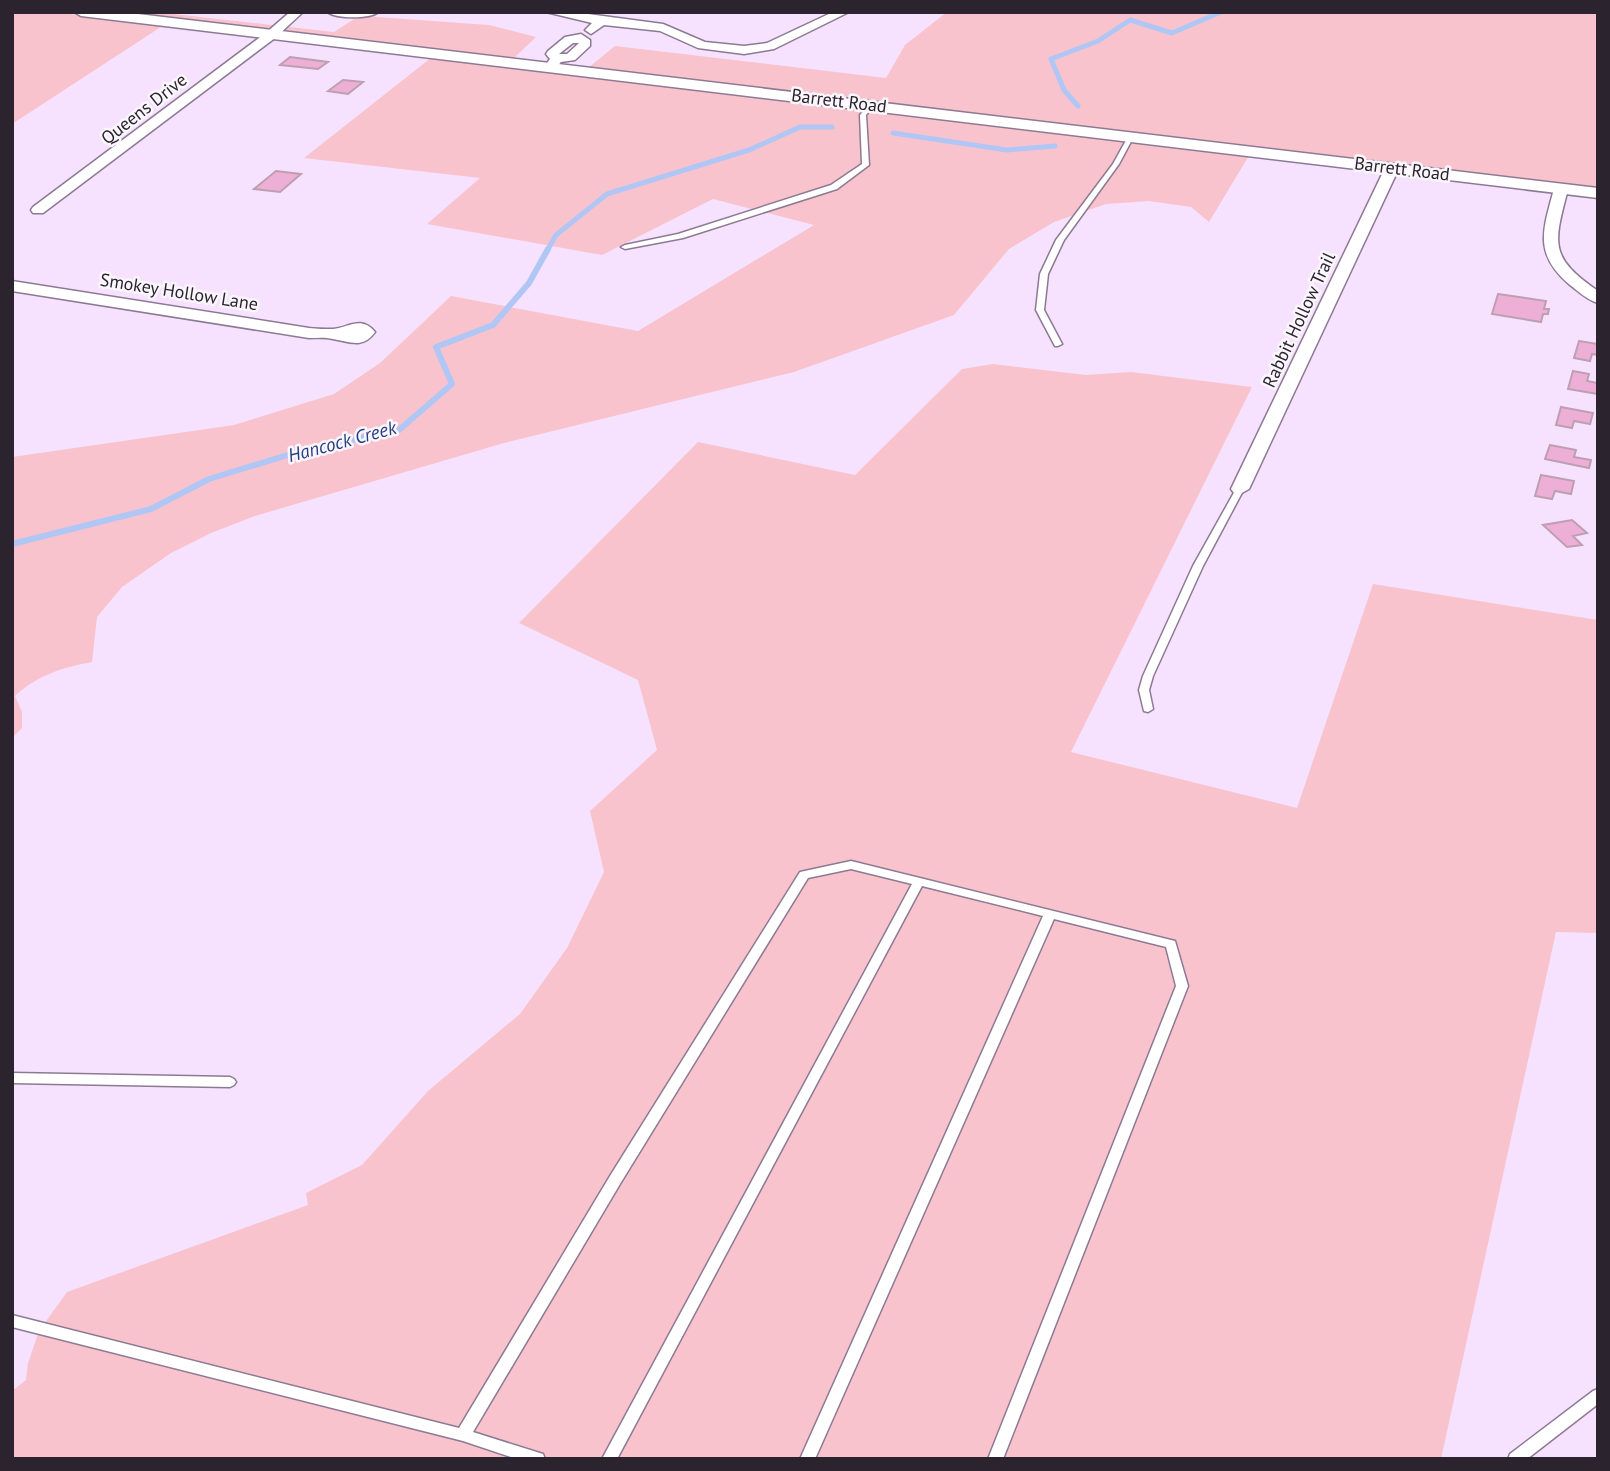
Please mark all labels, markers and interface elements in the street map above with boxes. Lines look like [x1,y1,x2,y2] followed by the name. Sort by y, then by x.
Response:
[96,68,191,149] street label: Queens Drive
[790,83,888,118] street label: Barrett Road
[1353,151,1451,186] street label: Barrett Road
[1257,248,1340,391] street label: Rabbit Hollow Trail
[98,268,260,315] street label: Smokey Hollow Lane
[285,415,400,467] water label: Hancock Creek

